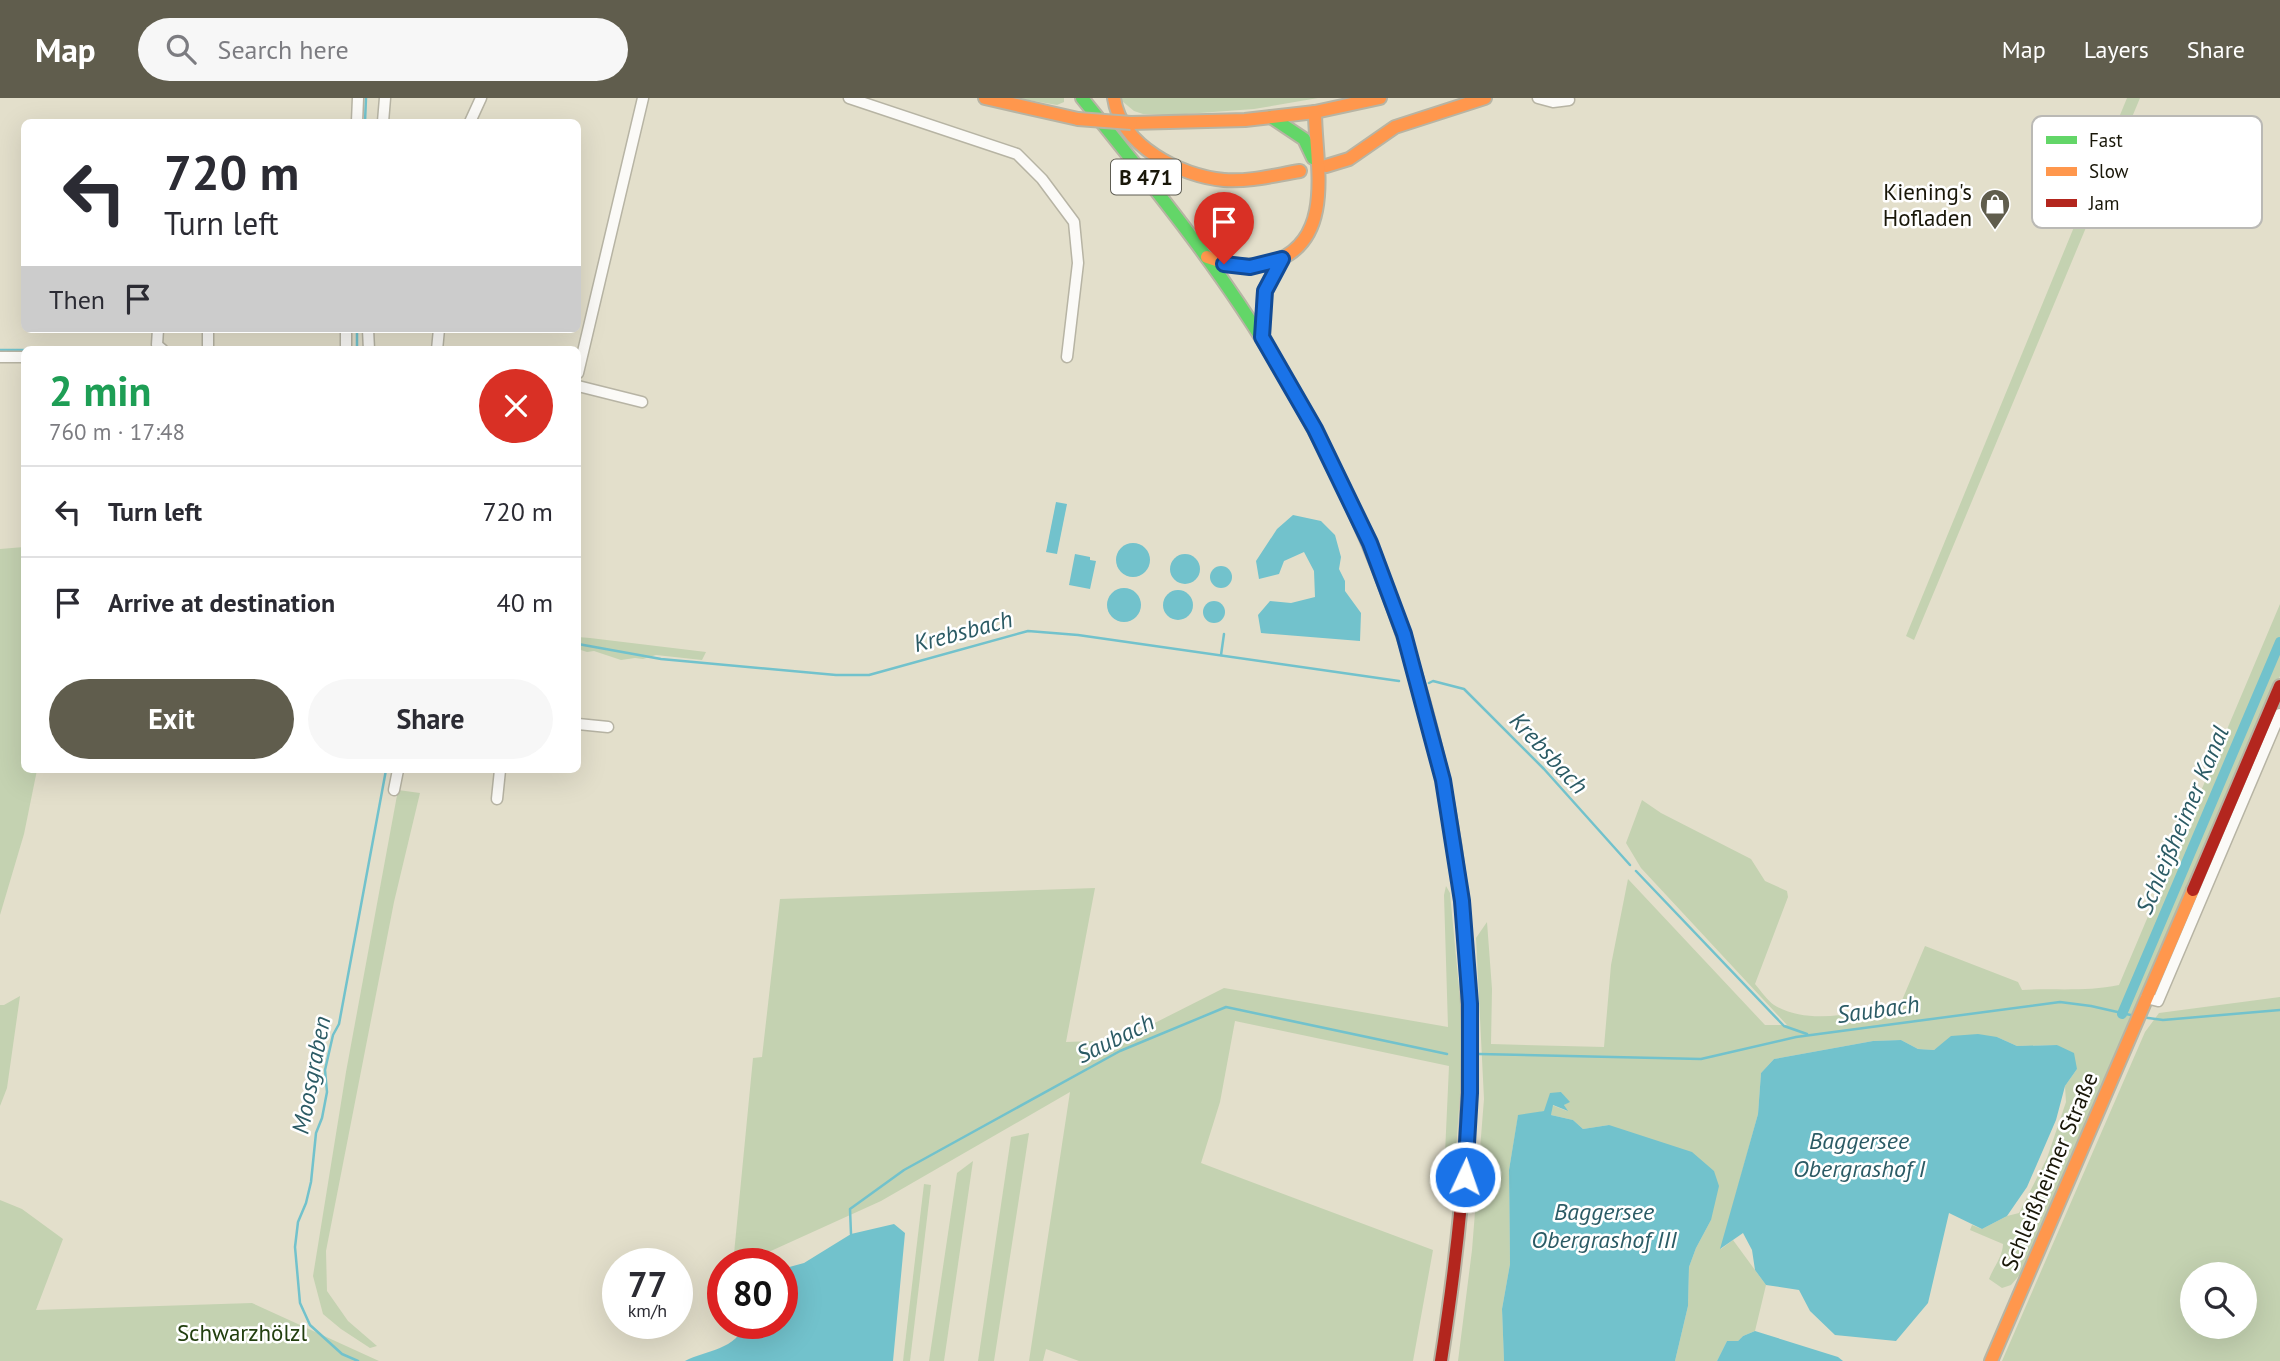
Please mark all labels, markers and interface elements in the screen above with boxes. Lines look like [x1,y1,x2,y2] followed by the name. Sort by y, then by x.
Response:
[138,18,628,81] search box
[35,28,96,71] text: Map
[162,30,200,68] icon: search
[218,33,349,66] text: Search here
[2002,34,2046,65] text: Map
[2084,34,2149,65] text: Layers
[2187,34,2245,65] text: Share
[2032,116,2262,228] legend
[2089,128,2123,152] text: Fast
[164,140,299,204] text: 720 m
[49,147,140,238] icon: left
[2089,159,2129,183] text: Slow
[1111,160,1181,194] road number: B 471
[1883,177,1972,232] place label: Kiening's Hofladen
[1978,187,2012,231] shop icon: Kiening's Hofladen
[2088,191,2119,215] text: Jam
[1194,192,1254,264] pin
[164,202,279,244] text: Turn left
[1205,203,1243,241] icon: arrive
[119,280,157,318] icon: arrive
[49,283,105,316] text: Then
[49,363,151,418] text: 2 min
[479,369,553,443] button: close
[49,417,185,446] text: 760 m · 17:48
[49,493,87,531] icon: left
[108,495,202,528] text: Turn left
[482,495,553,528] text: 720 m
[49,584,87,622] icon: arrive
[108,586,335,619] text: Arrive at destination
[497,586,553,619] text: 40 m
[910,603,1016,659] water label: Krebsbach
[49,679,294,759] button: Exit
[308,679,553,759] button: Share
[1503,705,1595,801] water label: Krebsbach
[2128,721,2236,919] water label: Schleißheimer Kanal
[1835,988,1921,1030] water label: Saubach
[1071,1006,1159,1070] water label: Saubach
[284,1013,338,1137] water label: Moosgraben
[1994,1067,2104,1275] street label: Schleißheimer Straße
[1793,1125,1925,1184] water label: Baggersee Obergrashof I
[1428,1140,1502,1214] position arrow
[1531,1196,1677,1255] water label: Baggersee Obergrashof III
[707,1248,798,1339] speed limit sign: 80
[628,1261,667,1307] text: 77
[2180,1262,2257,1339] map controls
[2180,1262,2257,1339] button: search
[628,1299,667,1322] text: km/h
[177,1318,307,1347] park label: Schwarzhölzl

